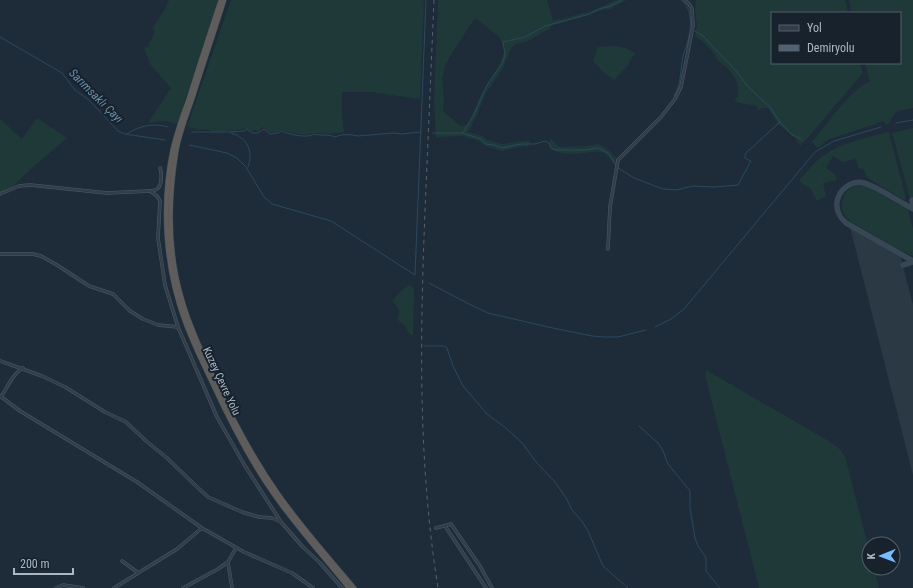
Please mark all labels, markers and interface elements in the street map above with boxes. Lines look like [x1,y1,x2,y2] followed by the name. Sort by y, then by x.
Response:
[771,12,901,64] legend
[807,21,822,35] text: Yol
[807,41,855,55] text: Demiryolu
[66,66,126,126] water label: Sarımsaklı Çayı
[200,345,243,417] street label: Kuzey Çevre Yolu
[861,536,901,576] north arrow
[14,550,73,576] scale bar
[865,552,878,559] text: K
[20,557,50,571] text: 200 m

